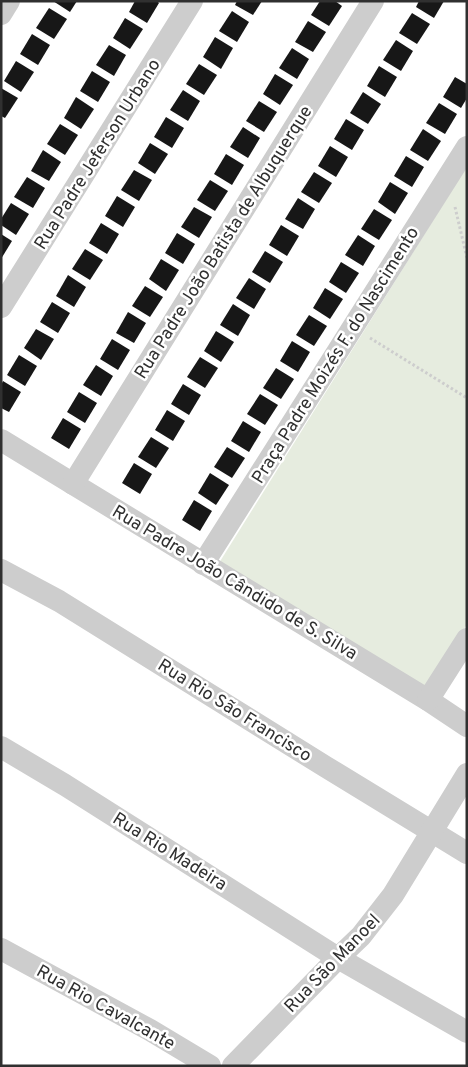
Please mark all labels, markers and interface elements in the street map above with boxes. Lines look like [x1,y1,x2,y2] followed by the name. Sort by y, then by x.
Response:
[30,55,167,254] street label: Rua Padre Jeferson Urbano
[130,102,318,384] street label: Rua Padre João Batista de Albuquerque
[247,223,425,488] street label: Praça Padre Moizés F. do Nascimento
[107,501,361,666] street label: Rua Padre João Cândido de S. Silva
[153,654,316,768] street label: Rua Rio São Francisco
[108,808,231,897] street label: Rua Rio Madeira
[280,910,386,1018] street label: Rua São Manoel
[32,961,179,1056] street label: Rua Rio Cavalcante

